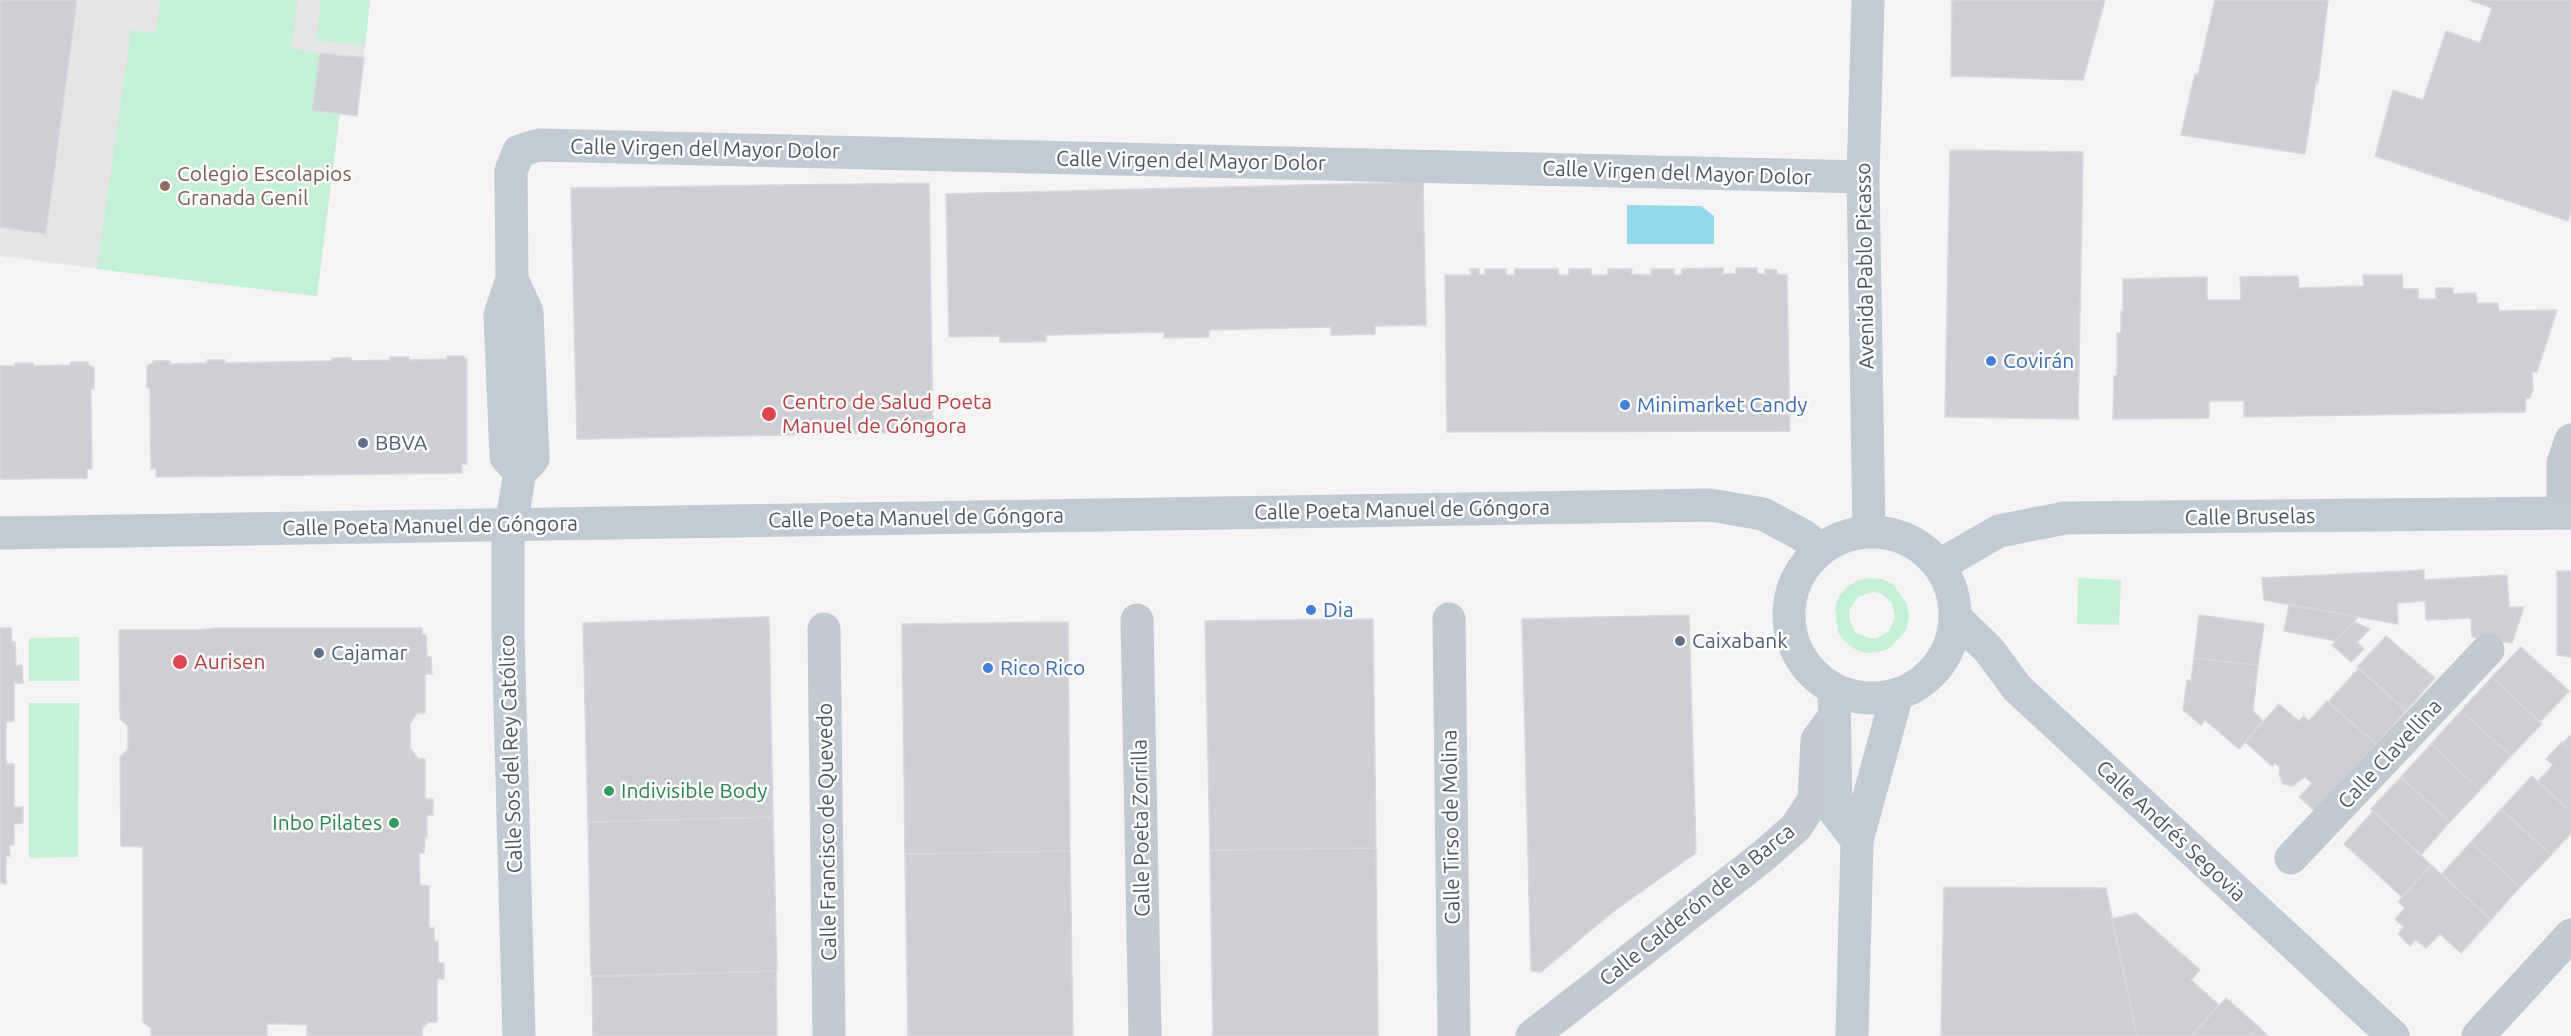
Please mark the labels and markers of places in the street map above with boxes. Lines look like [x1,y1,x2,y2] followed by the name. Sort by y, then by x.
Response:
[177,161,352,211] place label: Colegio Escolapios Granada Genil
[158,179,172,193] marker: Colegio Escolapios Granada Genil
[2003,348,2074,374] place label: Covirán
[1984,354,1998,368] marker: Covirán
[782,389,992,439] place label: Centro de Salud Poeta Manuel de Góngora
[1637,392,1807,418] place label: Minimarket Candy
[1618,398,1632,412] marker: Minimarket Candy
[760,405,778,423] marker: Centro de Salud Poeta Manuel de Góngora
[375,430,427,456] place label: BBVA
[356,436,370,450] marker: BBVA
[1323,597,1354,623] place label: Dia
[1304,603,1318,617] marker: Dia
[1692,628,1788,654] place label: Caixabank
[1673,634,1687,648] marker: Caixabank
[331,640,407,666] place label: Cajamar
[312,646,326,660] marker: Cajamar
[194,649,265,675] place label: Aurisen
[171,653,189,671] marker: Aurisen
[1000,655,1085,681] place label: Rico Rico
[981,661,995,675] marker: Rico Rico
[621,778,767,804] place label: Indivisible Body
[602,784,616,798] marker: Indivisible Body
[272,810,382,836] place label: Inbo Pilates
[387,816,401,830] marker: Inbo Pilates

